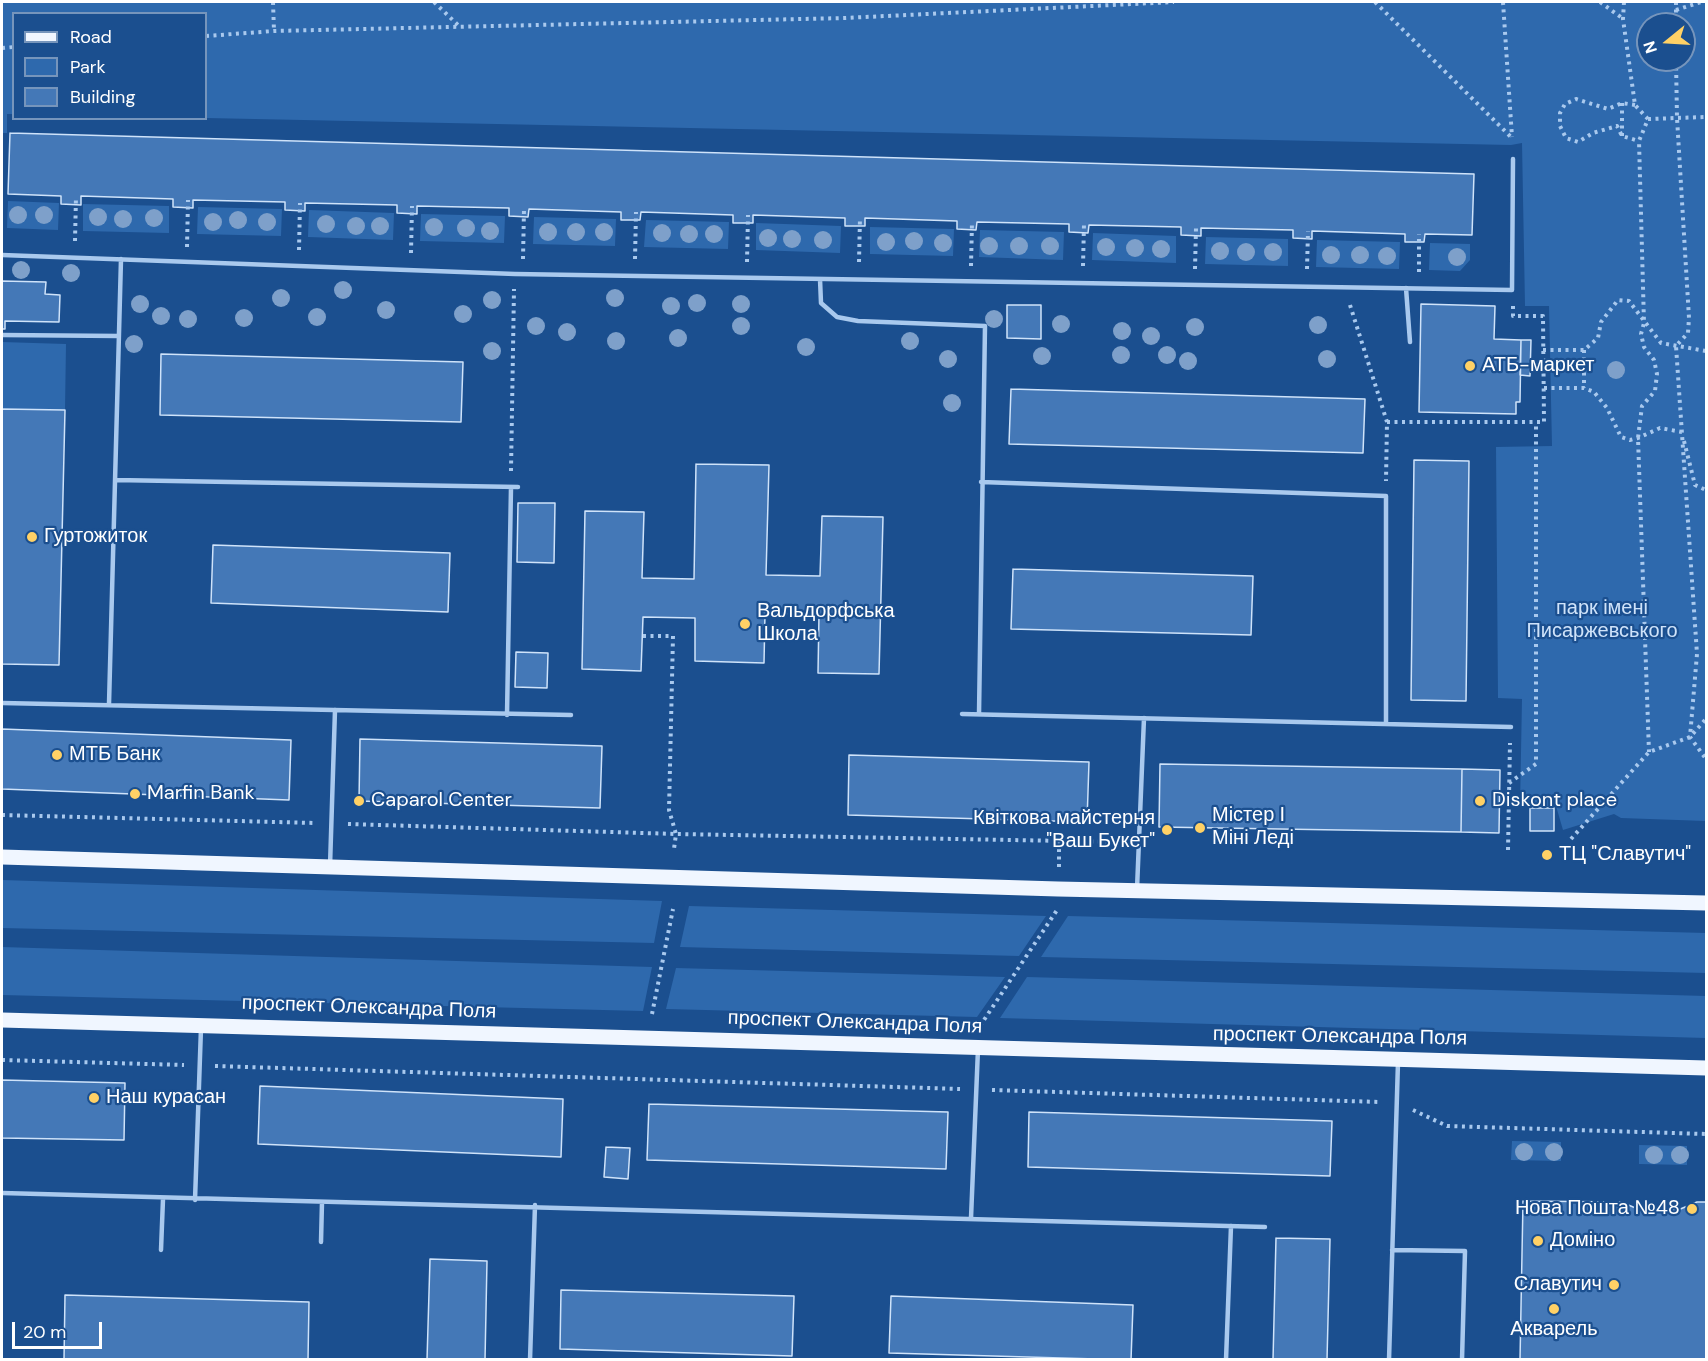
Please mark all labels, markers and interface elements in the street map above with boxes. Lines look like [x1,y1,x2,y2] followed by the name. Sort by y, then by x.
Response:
[12,12,207,120] legend
[1636,12,1696,72] north arrow
[70,25,112,49] text: Road
[1639,38,1662,56] text: N
[70,55,106,79] text: Park
[70,85,135,109] text: Building
[1482,354,1595,378] place label: АТБ-маркет
[1463,359,1477,373] marker: АТБ-маркет
[44,525,147,549] place label: Гуртожиток
[25,530,39,544] marker: Гуртожиток
[1526,597,1678,644] park label: парк імені Писаржевського
[757,600,895,647] place label: Вальдорфська Школа
[738,617,752,631] marker: Вальдорфська Школа
[69,743,160,767] place label: МТБ Банк
[50,748,64,762] marker: МТБ Банк
[147,782,255,806] place label: Marfin Bank
[128,787,142,801] marker: Marfin Bank
[371,789,512,813] place label: Caparol Center
[1492,789,1617,813] place label: Diskont place
[352,794,366,808] marker: Caparol Center
[1473,794,1487,808] marker: Diskont place
[1212,804,1294,851] place label: Містер І Міні Леді
[973,807,1155,854] place label: Квіткова майстерня "Ваш Букет"
[1193,821,1207,835] marker: Містер І Міні Леді
[1160,823,1174,837] marker: Квіткова майстерня "Ваш Букет"
[1559,843,1691,867] place label: ТЦ "Славутич"
[1540,848,1554,862] marker: ТЦ "Славутич"
[241,992,497,1024] street label: проспект Олександра Поля
[727,1007,983,1039] street label: проспект Олександра Поля
[1213,1023,1467,1051] street label: проспект Олександра Поля
[106,1086,226,1110] place label: Наш курасан
[87,1091,101,1105] marker: Наш курасан
[1515,1197,1680,1221] place label: Нова Пошта №48
[1685,1202,1699,1216] marker: Нова Пошта №48
[1550,1229,1615,1253] place label: Доміно
[1531,1234,1545,1248] marker: Доміно
[1514,1273,1602,1297] place label: Славутич
[1607,1278,1621,1292] marker: Славутич
[1547,1302,1561,1316] marker: Акварель
[15,1310,105,1348] scale bar
[1510,1318,1598,1342] place label: Акварель
[23,1320,66,1344] text: 20 m

